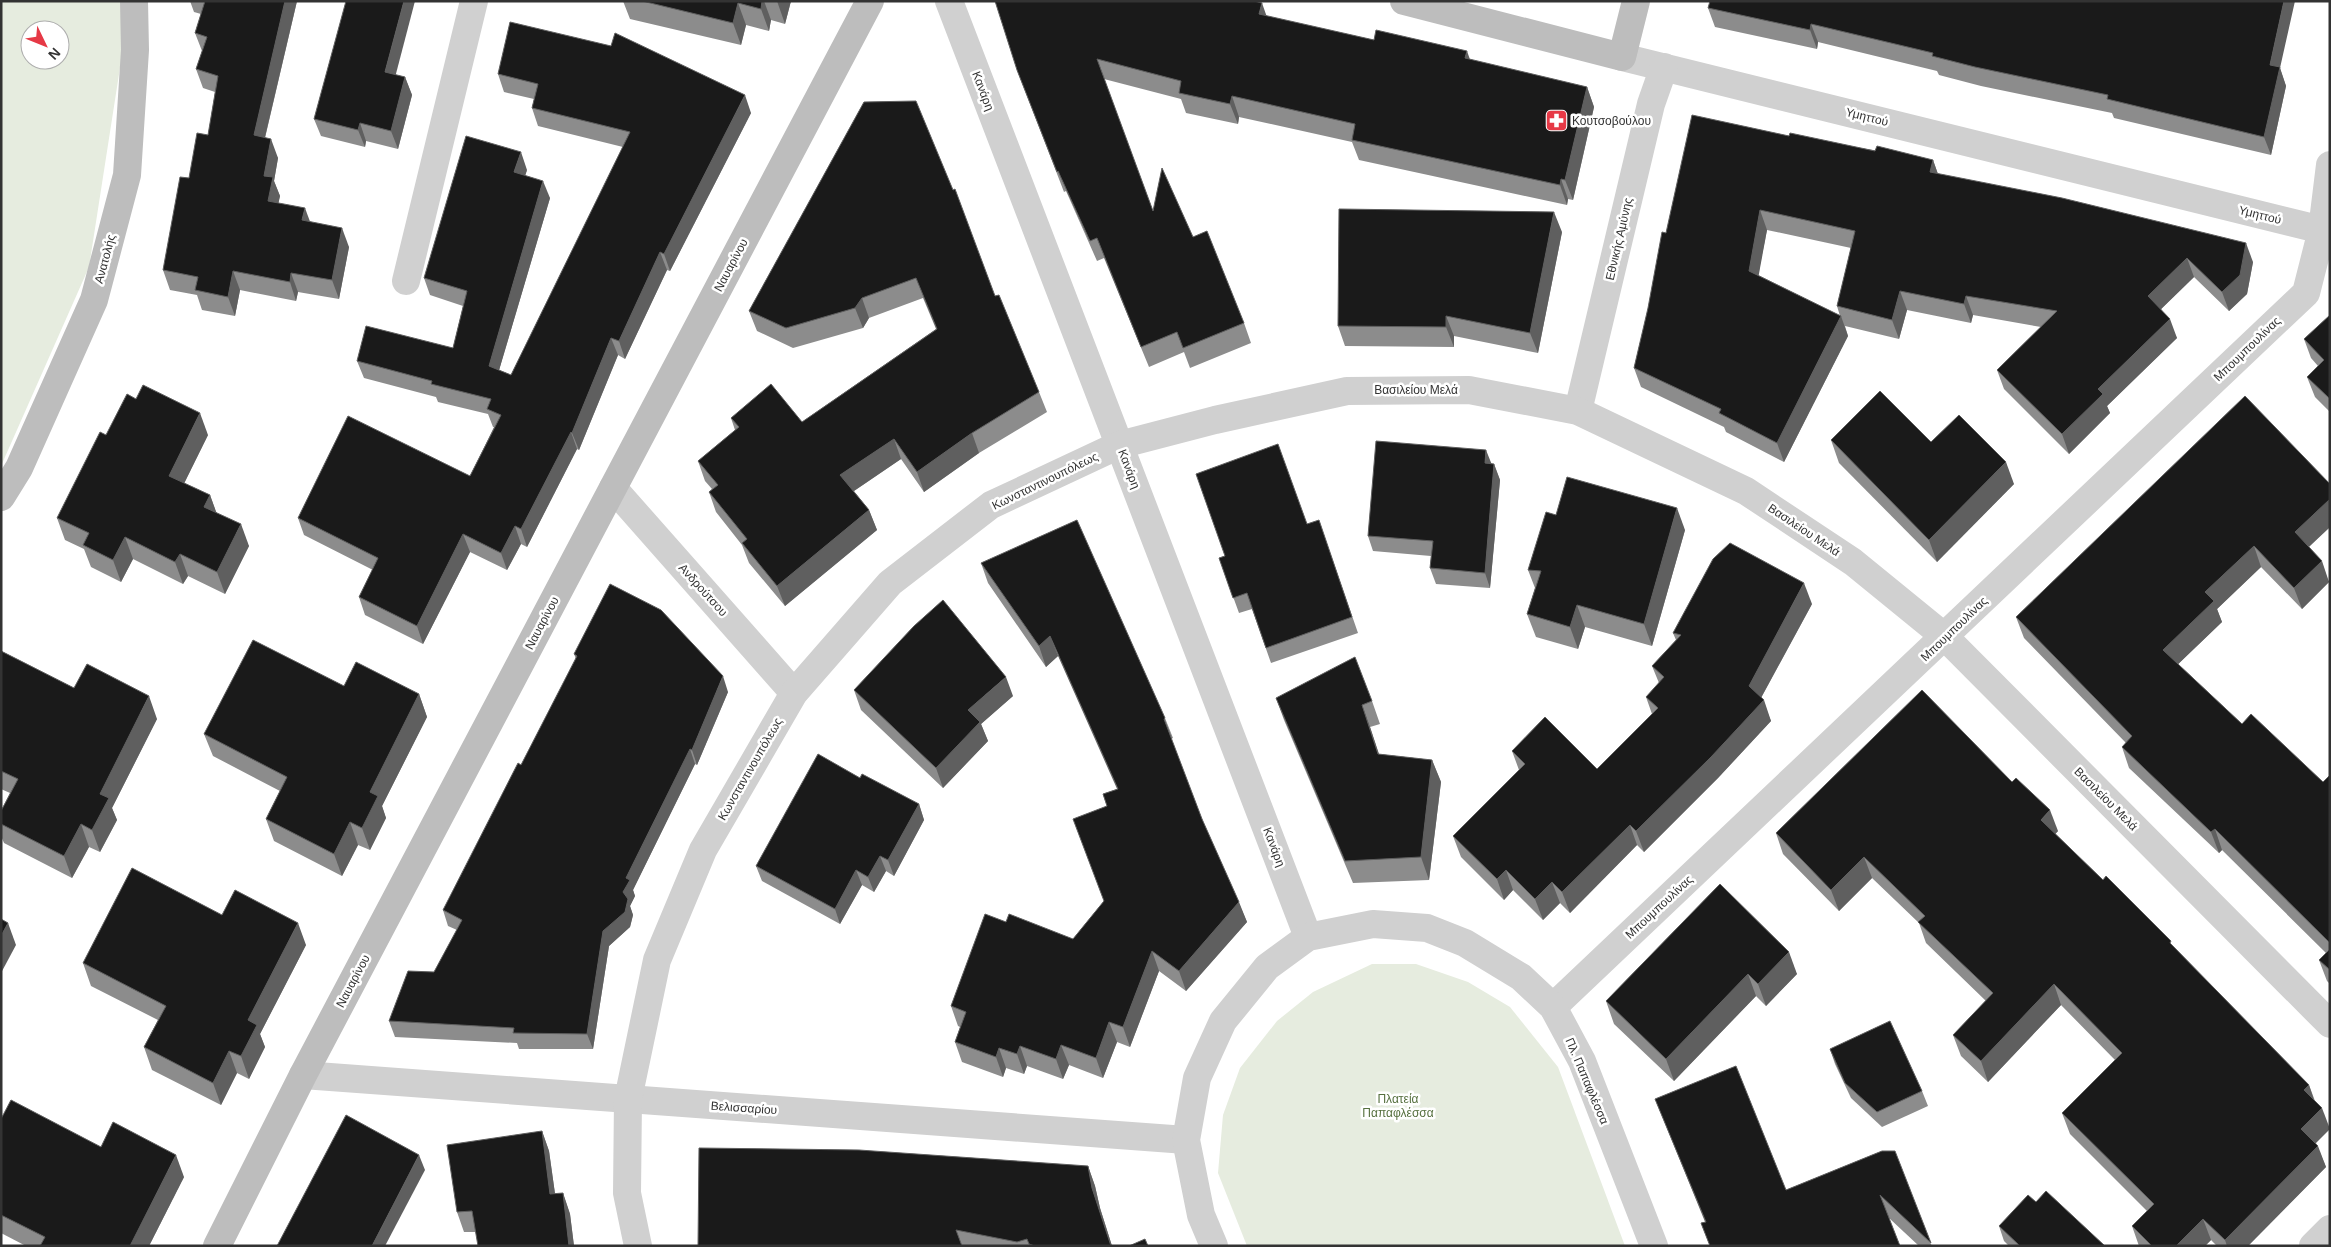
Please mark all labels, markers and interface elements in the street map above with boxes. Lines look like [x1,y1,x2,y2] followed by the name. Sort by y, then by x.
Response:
[20,20,70,70] north arrow
[45,45,64,63] text: N
[969,69,997,113] street label: Κανάρη
[1844,105,1890,129] street label: Υμηττού
[1544,109,1568,133] pharmacy icon: Κουτσοβούλου
[1572,114,1651,128] place label: Κουτσοβούλου
[1603,196,1635,282] street label: Εθνικής Αμύνης
[2237,203,2283,227] street label: Υμηττού
[92,233,118,285] street label: Ανατολής
[711,236,751,294] street label: Ναυαρίνου
[2211,314,2283,384] street label: Μπουμπουλίνας
[1374,383,1458,397] street label: Βασιλείου Μελά
[1115,447,1143,491] street label: Κανάρη
[990,449,1100,513] street label: Κωνσταντινουπόλεως
[1765,501,1843,559] street label: Βασιλείου Μελά
[676,561,730,619] street label: Ανδρούτσου
[522,594,562,652] street label: Ναυαρίνου
[1918,594,1990,664] street label: Μπουμπουλίνας
[715,715,785,823] street label: Κωνσταντινουπόλεως
[2071,764,2141,834] street label: Βασιλείου Μελά
[1260,825,1288,869] street label: Κανάρη
[1622,872,1696,942] street label: Μπουμπουλίνας
[333,952,373,1010] street label: Ναυαρίνου
[1562,1036,1612,1126] street label: Πλ. Παπαφλέσσα
[1362,1092,1434,1120] park label: Πλατεία Παπαφλέσσα
[710,1099,778,1117] street label: Βελισσαρίου

